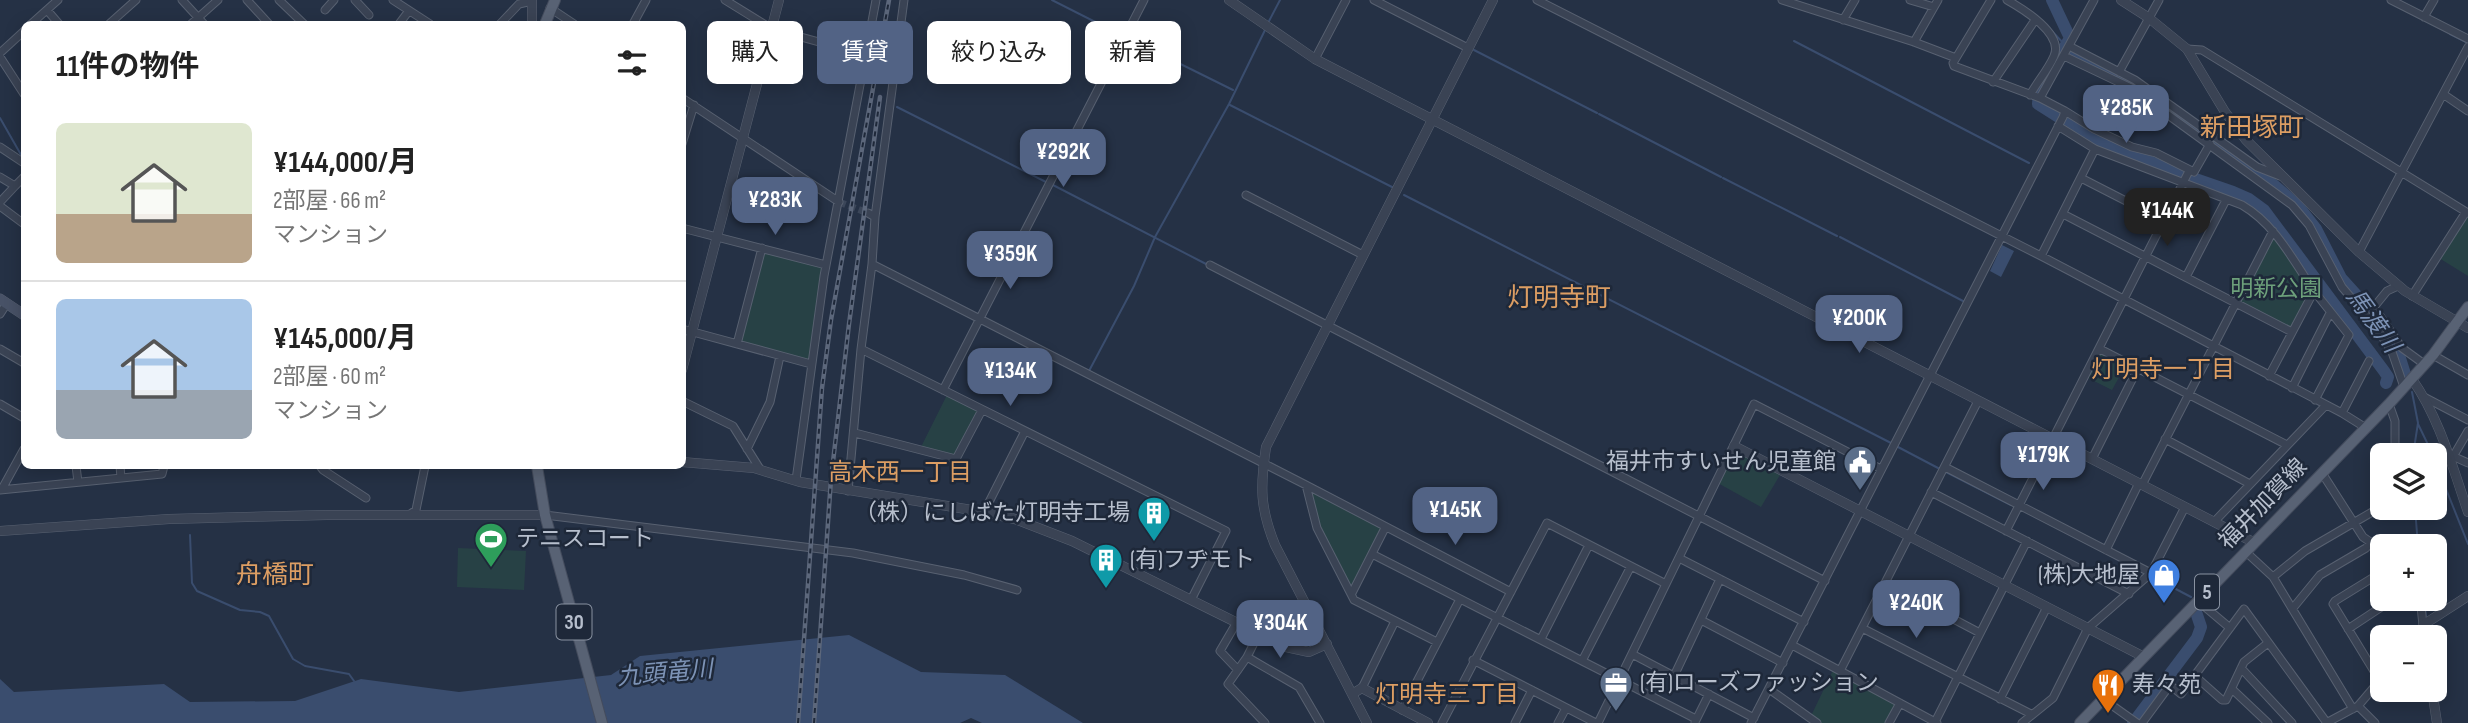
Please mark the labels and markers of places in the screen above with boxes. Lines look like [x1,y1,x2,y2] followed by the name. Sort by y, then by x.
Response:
[2077,86,2175,145] pin: ¥285K
[1014,130,1112,189] pin: ¥292K
[726,177,824,237] pin: ¥283K
[2118,188,2216,248] pin: ¥144K
[961,232,1059,291] pin: ¥359K
[1810,296,1908,355] pin: ¥200K
[961,348,1059,408] pin: ¥134K
[1994,433,2092,492] pin: ¥179K
[1841,443,1879,492] public building icon: 福井市すいせん児童館
[1606,448,1836,476] place label: 福井市すいせん児童館
[1406,488,1504,547] pin: ¥145K
[1135,494,1173,543] building icon: （株）にしばた灯明寺工場
[854,499,1130,527] place label: （株）にしばた灯明寺工場
[472,520,510,569] sports icon: テニスコート
[516,525,654,553] place label: テニスコート
[1087,541,1125,590] building icon: (有)フヂモト
[1130,546,1255,574] place label: (有)フヂモト
[2145,556,2183,605] shop icon: (株)大地屋
[2038,561,2140,589] place label: (株)大地屋
[1867,580,1965,640] pin: ¥240K
[1231,600,1329,660] pin: ¥304K
[1597,664,1635,713] office icon: (有)ローズファッション
[2089,666,2127,715] restaurant icon: 寿々苑
[1640,669,1879,697] place label: (有)ローズファッション
[2132,671,2201,699] place label: 寿々苑

